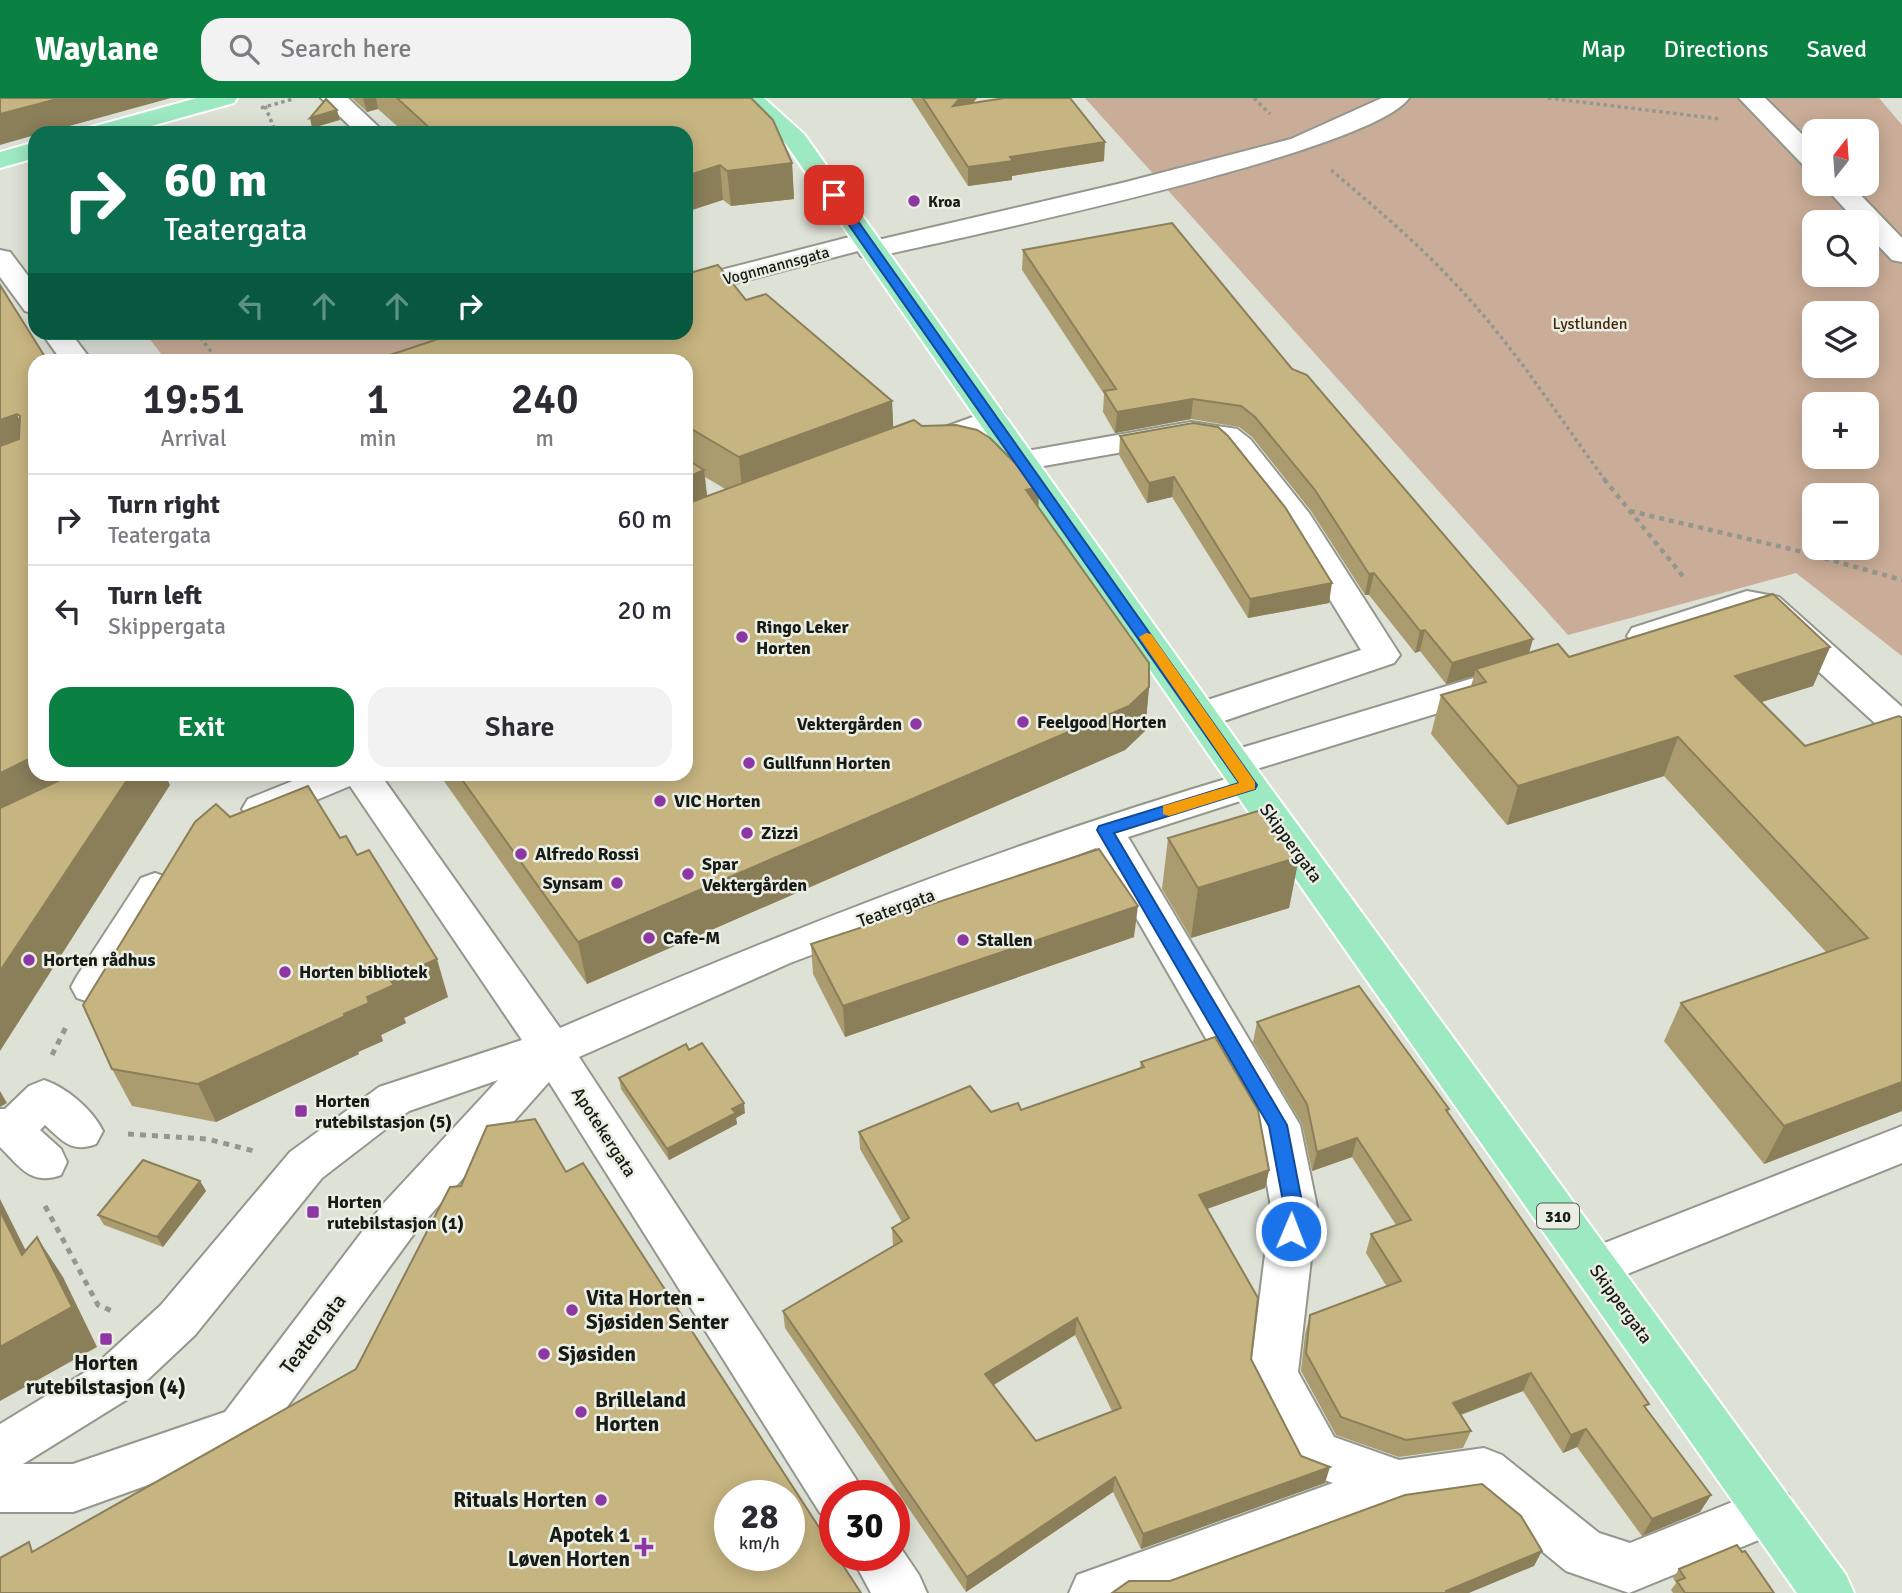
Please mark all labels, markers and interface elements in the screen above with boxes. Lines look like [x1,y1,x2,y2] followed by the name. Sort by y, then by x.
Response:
[201,18,691,81] search box
[35,29,159,70] text: Waylane
[225,30,263,68] icon: search
[281,33,412,65] text: Search here
[1581,34,1626,64] text: Map
[1664,34,1769,64] text: Directions
[1807,34,1867,64] text: Saved
[1802,119,1880,196] north arrow
[1802,119,1879,560] map controls
[164,150,267,210] text: 60 m
[49,154,140,245] icon: right
[804,165,864,225] pin
[815,176,853,214] icon: arrive
[928,192,961,212] place label: Kroa
[906,193,922,209] marker: Kroa
[164,210,308,249] text: Teatergata
[1802,210,1879,287] button: search
[721,242,832,290] street label: Vognmannsgata
[232,287,270,325] icon: left
[305,287,343,325] icon: ahead
[378,287,416,325] icon: ahead
[451,287,489,325] icon: right
[1802,301,1879,378] button: layers
[1553,314,1627,334] park label: Lystlunden
[142,374,245,425] text: 19:51
[366,374,389,425] text: 1
[511,374,579,425] text: 240
[1802,392,1879,469] button: +
[160,424,227,453] text: Arrival
[359,424,396,453] text: min
[535,424,554,453] text: m
[1802,483,1879,560] button: −
[108,489,220,521] text: Turn right
[49,501,87,539] icon: right
[617,504,672,536] text: 60 m
[108,521,211,550] text: Teatergata
[108,580,202,612] text: Turn left
[49,592,87,630] icon: left
[617,595,672,627] text: 20 m
[108,612,226,641] text: Skippergata
[756,616,850,659] place label: Ringo Leker Horten
[734,629,750,645] marker: Ringo Leker Horten
[49,687,354,767] button: Exit
[368,687,672,767] button: Share
[1037,711,1167,733] place label: Feelgood Horten
[797,713,902,735] place label: Vektergården
[1015,714,1031,730] marker: Feelgood Horten
[908,716,924,732] marker: Vektergården
[763,752,891,774] place label: Gullfunn Horten
[741,755,757,771] marker: Gullfunn Horten
[674,790,761,812] place label: VIC Horten
[652,793,668,809] marker: VIC Horten
[1255,799,1327,887] street label: Skippergata
[761,822,798,844] place label: Zizzi
[739,825,755,841] marker: Zizzi
[535,843,639,865] place label: Alfredo Rossi
[513,846,529,862] marker: Alfredo Rossi
[702,853,807,896] place label: Spar Vektergården
[680,866,696,882] marker: Spar Vektergården
[543,872,603,894] place label: Synsam
[609,875,625,891] marker: Synsam
[854,884,938,932] street label: Teatergata
[663,927,720,949] place label: Cafe-M
[977,929,1033,951] place label: Stallen
[641,930,657,946] marker: Cafe-M
[955,932,971,948] marker: Stallen
[43,949,155,971] place label: Horten rådhus
[21,952,37,968] marker: Horten rådhus
[299,961,428,983] place label: Horten bibliotek
[277,964,293,980] marker: Horten bibliotek
[567,1083,641,1181] street label: Apotekergata
[315,1090,452,1133] place label: Horten rutebilstasjon (5)
[293,1103,309,1119] marker: Horten rutebilstasjon (5)
[327,1191,464,1234] place label: Horten rutebilstasjon (1)
[1254,1194,1328,1268] position arrow
[305,1204,321,1220] marker: Horten rutebilstasjon (1)
[1537,1204,1579,1228] road number: 310
[1585,1260,1657,1348] street label: Skippergata
[586,1285,729,1335] place label: Vita Horten - Sjøsiden Senter
[274,1289,352,1379] street label: Teatergata
[564,1302,580,1318] marker: Vita Horten - Sjøsiden Senter
[98,1331,114,1347] marker: Horten rutebilstasjon (4)
[558,1341,636,1367] place label: Sjøsiden
[536,1346,552,1362] marker: Sjøsiden
[26,1350,186,1400] place label: Horten rutebilstasjon (4)
[595,1387,686,1437] place label: Brilleland Horten
[573,1404,589,1420] marker: Brilleland Horten
[819,1480,910,1571] speed limit sign: 30
[453,1487,587,1513] place label: Rituals Horten
[593,1492,609,1508] marker: Rituals Horten
[741,1495,778,1538] text: 28
[508,1522,630,1572] place label: Apotek 1 Løven Horten
[739,1532,780,1554] text: km/h
[636,1539,652,1555] marker: Apotek 1 Løven Horten

